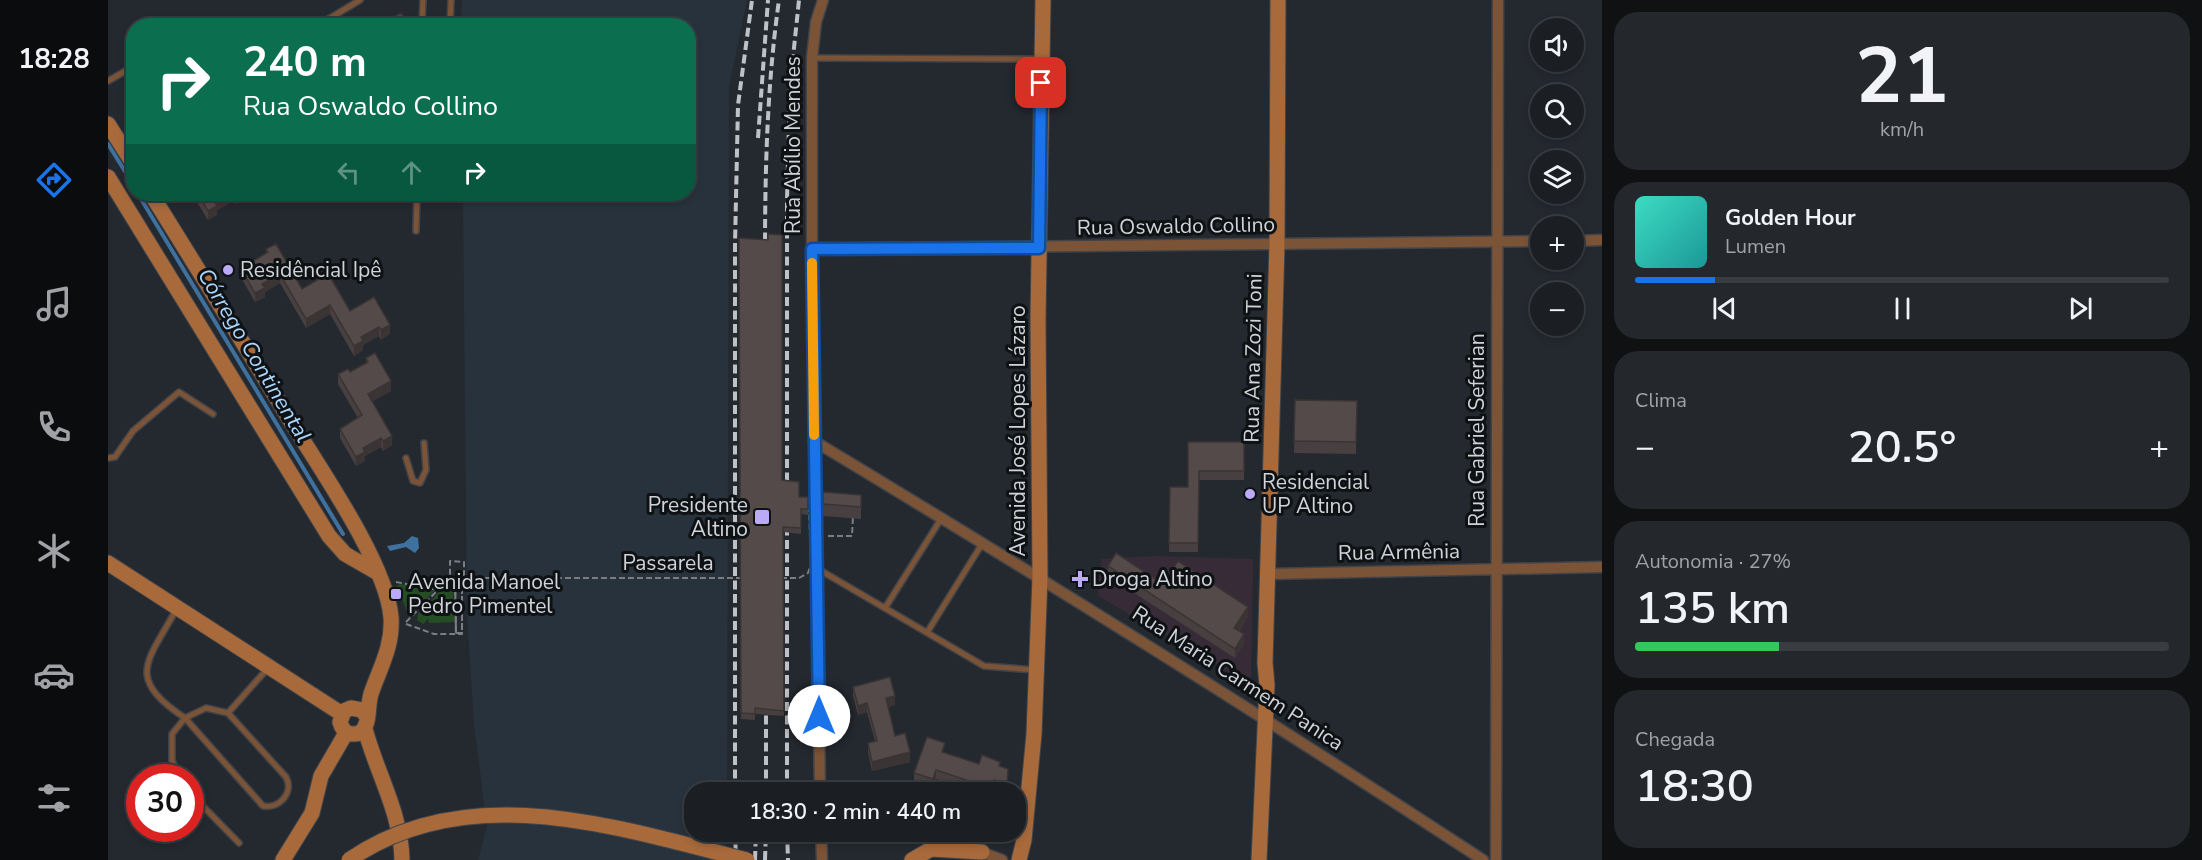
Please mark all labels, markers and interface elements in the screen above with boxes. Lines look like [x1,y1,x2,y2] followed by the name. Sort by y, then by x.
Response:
[1530,18,1584,336] map controls
[1530,18,1584,72] button: sound
[1855,23,1949,130] text: 21
[243,34,367,91] text: 240 m
[18,41,90,78] text: 18:28
[144,42,222,120] icon: right
[779,56,807,234] street label: Rua Abílio Mendes
[1015,57,1066,108] pin
[1024,66,1057,99] icon: arrive
[1530,84,1584,138] button: search
[243,88,498,125] text: Rua Oswaldo Collino
[1880,116,1924,143] text: km/h
[1530,150,1584,204] button: layers
[332,156,365,189] icon: left
[395,156,428,189] icon: ahead
[458,156,491,189] icon: right
[33,159,75,201] icon: directions
[1725,203,1856,233] text: Golden Hour
[1077,210,1275,242] street label: Rua Oswaldo Collino
[1530,216,1584,270] button: +
[1725,233,1786,260] text: Lumen
[240,256,381,284] place label: Residêncial Ipê
[190,263,318,448] water label: Córrego Continental
[221,263,235,277] marker: Residêncial Ipê
[1238,273,1268,443] street label: Rua Ana Zozi Toni
[1530,282,1584,336] button: −
[33,283,75,325] icon: music
[1708,292,1741,325] icon: previous
[1886,292,1919,325] icon: pause
[2064,292,2097,325] icon: next
[1004,305,1032,557] street label: Avenida José Lopes Lázaro
[1463,333,1491,527] street label: Rua Gabriel Seferian
[1635,387,1687,414] text: Clima
[33,406,75,448] icon: phone
[1848,417,1956,478] text: 20.5°
[1635,425,1655,470] text: −
[2149,425,2169,470] text: +
[1262,468,1370,520] place label: Residencial UP Altino
[1243,487,1257,501] marker: Residencial UP Altino
[648,491,748,543] place label: Presidente Altino
[753,508,771,526] marker: Presidente Altino
[33,530,75,572] icon: climate
[1338,537,1460,567] street label: Rua Armênia
[1635,548,1791,575] text: Autonomia · 27%
[622,549,714,577] street label: Passarela
[1092,565,1213,593] place label: Droga Altino
[408,568,561,620] place label: Avenida Manoel Pedro Pimentel
[1073,572,1087,586] marker: Droga Altino
[1635,578,1790,639] text: 135 km
[389,587,403,601] marker: Avenida Manoel Pedro Pimentel
[1127,599,1349,757] street label: Rua Maria Carmem Panica
[33,654,75,696] icon: car
[787,684,851,748] position arrow
[1635,726,1715,753] text: Chegada
[1635,756,1754,817] text: 18:30
[126,764,204,842] speed limit sign: 30
[33,777,75,819] icon: filters
[749,797,961,827] text: 18:30 · 2 min · 440 m

